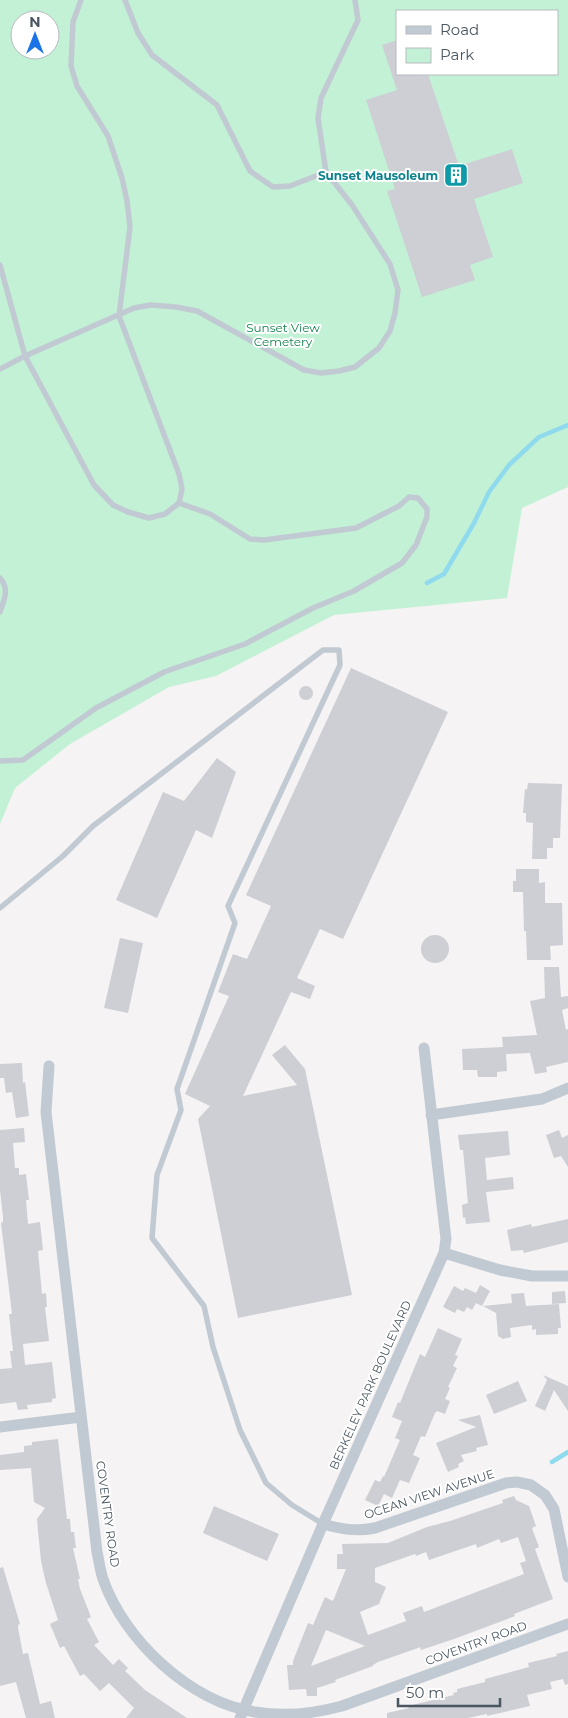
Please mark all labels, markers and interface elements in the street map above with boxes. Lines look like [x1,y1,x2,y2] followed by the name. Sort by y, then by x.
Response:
[10,10,60,60] north arrow
[396,10,558,75] legend
[29,13,41,31] text: N
[440,20,479,39] text: Road
[440,45,474,64] text: Park
[443,162,469,188] building icon: Sunset Mausoleum
[318,168,438,183] place label: Sunset Mausoleum
[246,320,320,349] park label: Sunset View Cemetery
[326,1298,414,1472] street label: BERKELEY PARK BOULEVARD
[93,1460,123,1568] street label: COVENTRY ROAD
[362,1466,496,1522] street label: OCEAN VIEW AVENUE
[423,1618,529,1668] street label: COVENTRY ROAD
[398,1676,500,1708] scale bar
[406,1683,444,1702] text: 50 m

